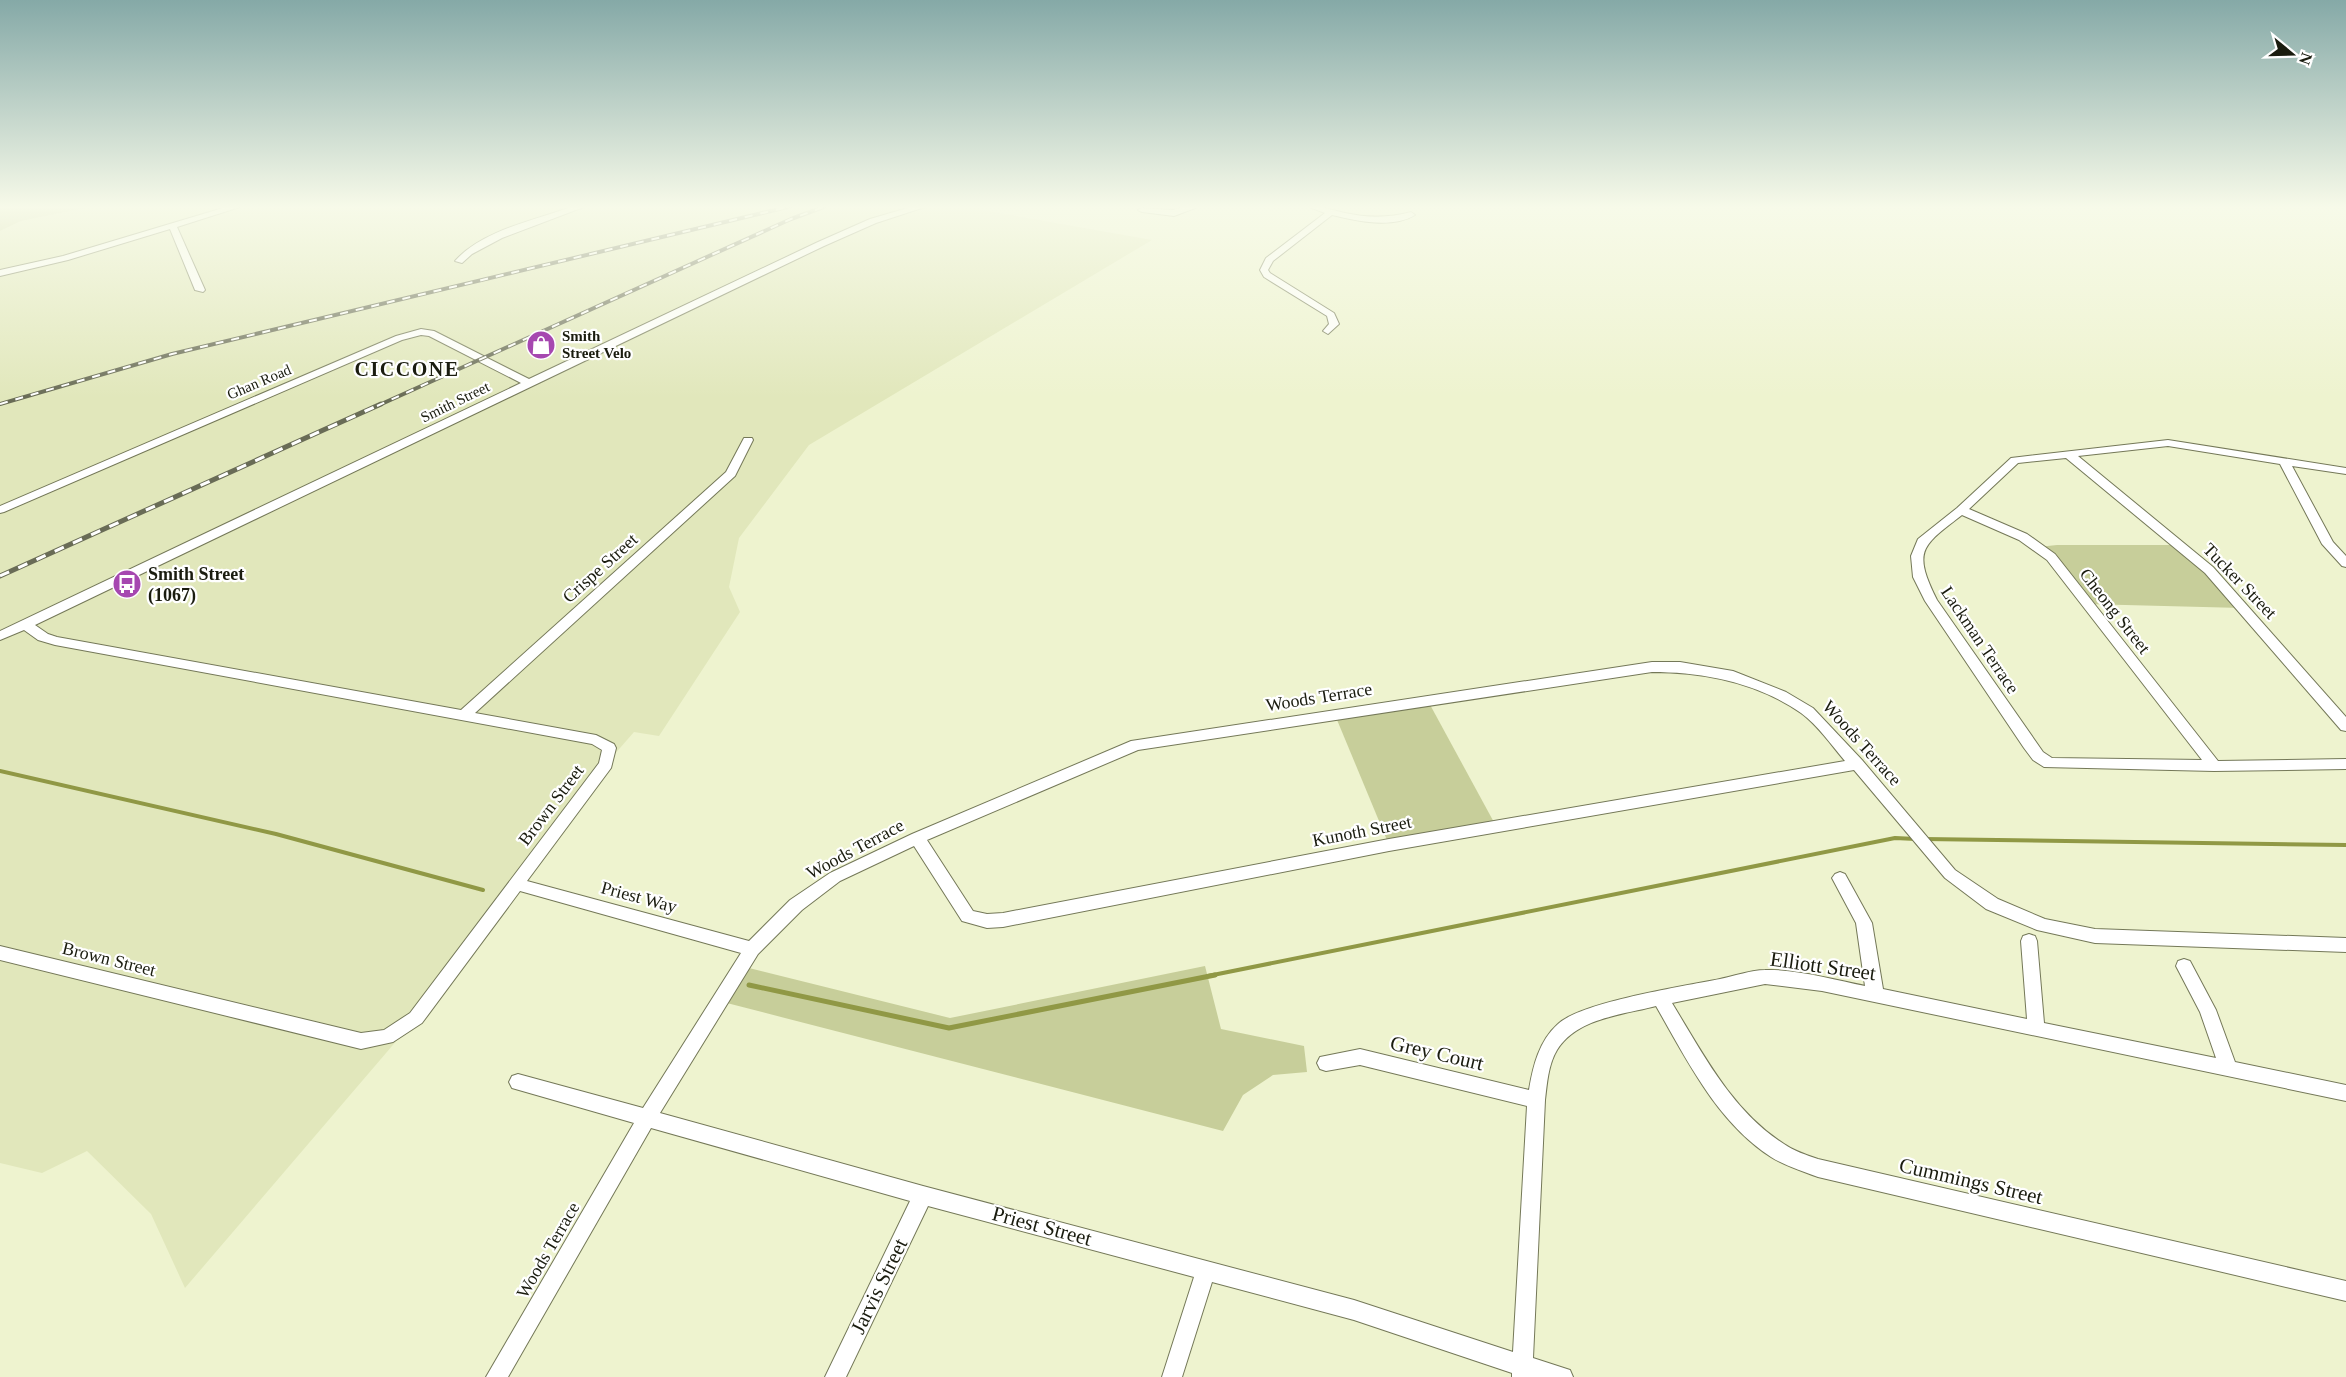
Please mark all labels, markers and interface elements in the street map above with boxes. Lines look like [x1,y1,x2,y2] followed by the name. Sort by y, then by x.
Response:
[2262,24,2322,84] north arrow
[2296,50,2316,67] text: N
[562,328,631,361] place label: Smith Street Velo
[525,329,557,361] shop icon: Smith Street Velo
[355,358,459,380] district label: CICCONE
[225,361,294,403] street label: Ghan Road
[418,378,493,426] street label: Smith Street
[559,529,641,607] street label: Crispe Street
[2199,539,2281,623] street label: Tucker Street
[148,564,244,606] place label: Smith Street (1067)
[2076,564,2154,658] street label: Cheong Street
[111,568,143,600] bus stop icon: Smith Street (1067)
[1937,583,2023,697] street label: Lackman Terrace
[1264,679,1374,715] street label: Woods Terrace
[1819,696,1905,790] street label: Woods Terrace
[514,761,588,849] street label: Brown Street
[1311,812,1413,850] street label: Kunoth Street
[803,815,907,883] street label: Woods Terrace
[599,877,679,917] street label: Priest Way
[60,938,158,980] street label: Brown Street
[1768,947,1878,985] street label: Elliott Street
[1388,1031,1486,1075] street label: Grey Court
[1897,1153,2045,1209] street label: Cummings Street
[512,1198,584,1302] street label: Woods Terrace
[990,1201,1095,1251] street label: Priest Street
[846,1234,912,1338] street label: Jarvis Street

